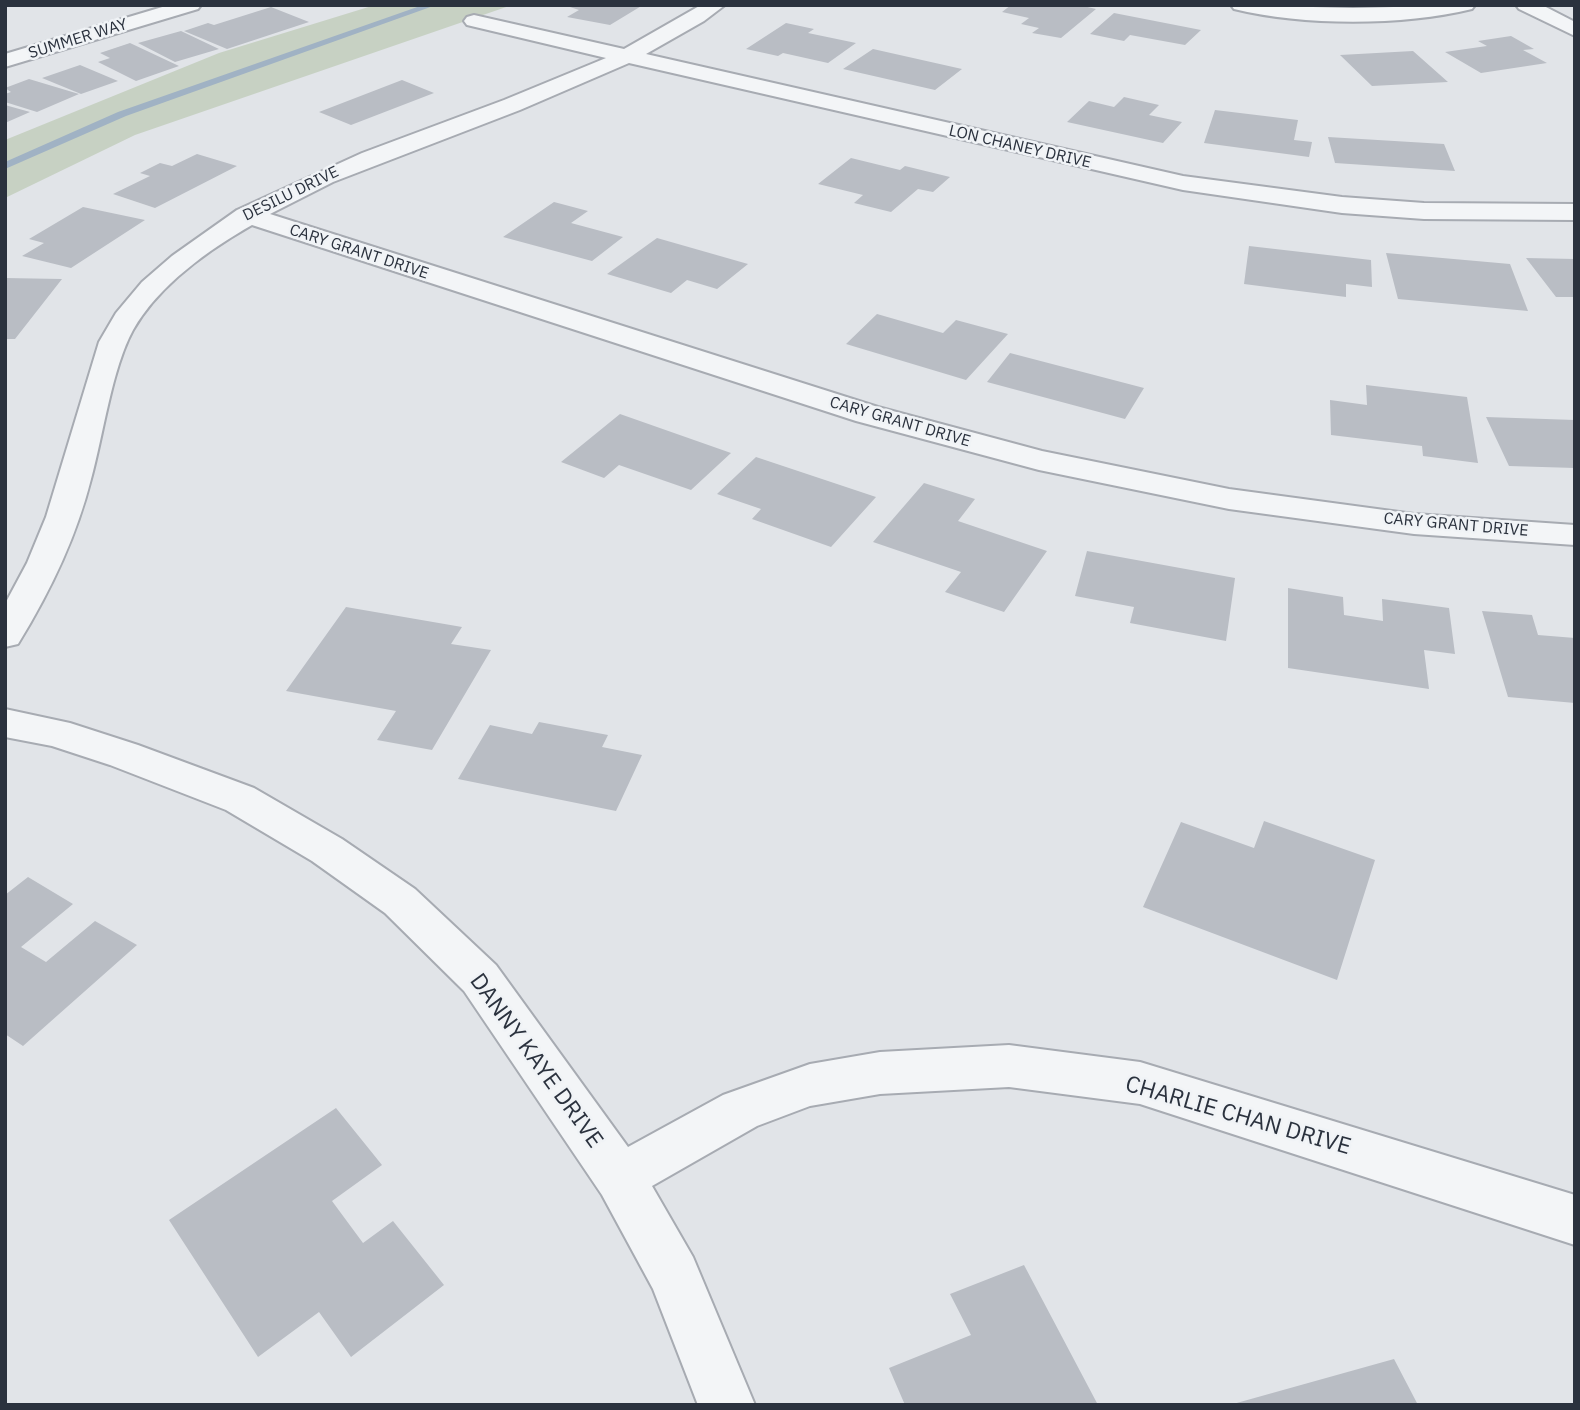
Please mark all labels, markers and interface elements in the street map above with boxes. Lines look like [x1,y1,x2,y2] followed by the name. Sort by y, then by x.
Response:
[26,15,130,63] street label: SUMMER WAY
[947,121,1093,173] street label: LON CHANEY DRIVE
[240,162,342,226] street label: DESILU DRIVE
[287,220,431,284] street label: CARY GRANT DRIVE
[827,393,973,451] street label: CARY GRANT DRIVE
[1383,509,1529,541] street label: CARY GRANT DRIVE
[463,968,609,1154] street label: DANNY KAYE DRIVE
[1122,1071,1354,1161] street label: CHARLIE CHAN DRIVE

